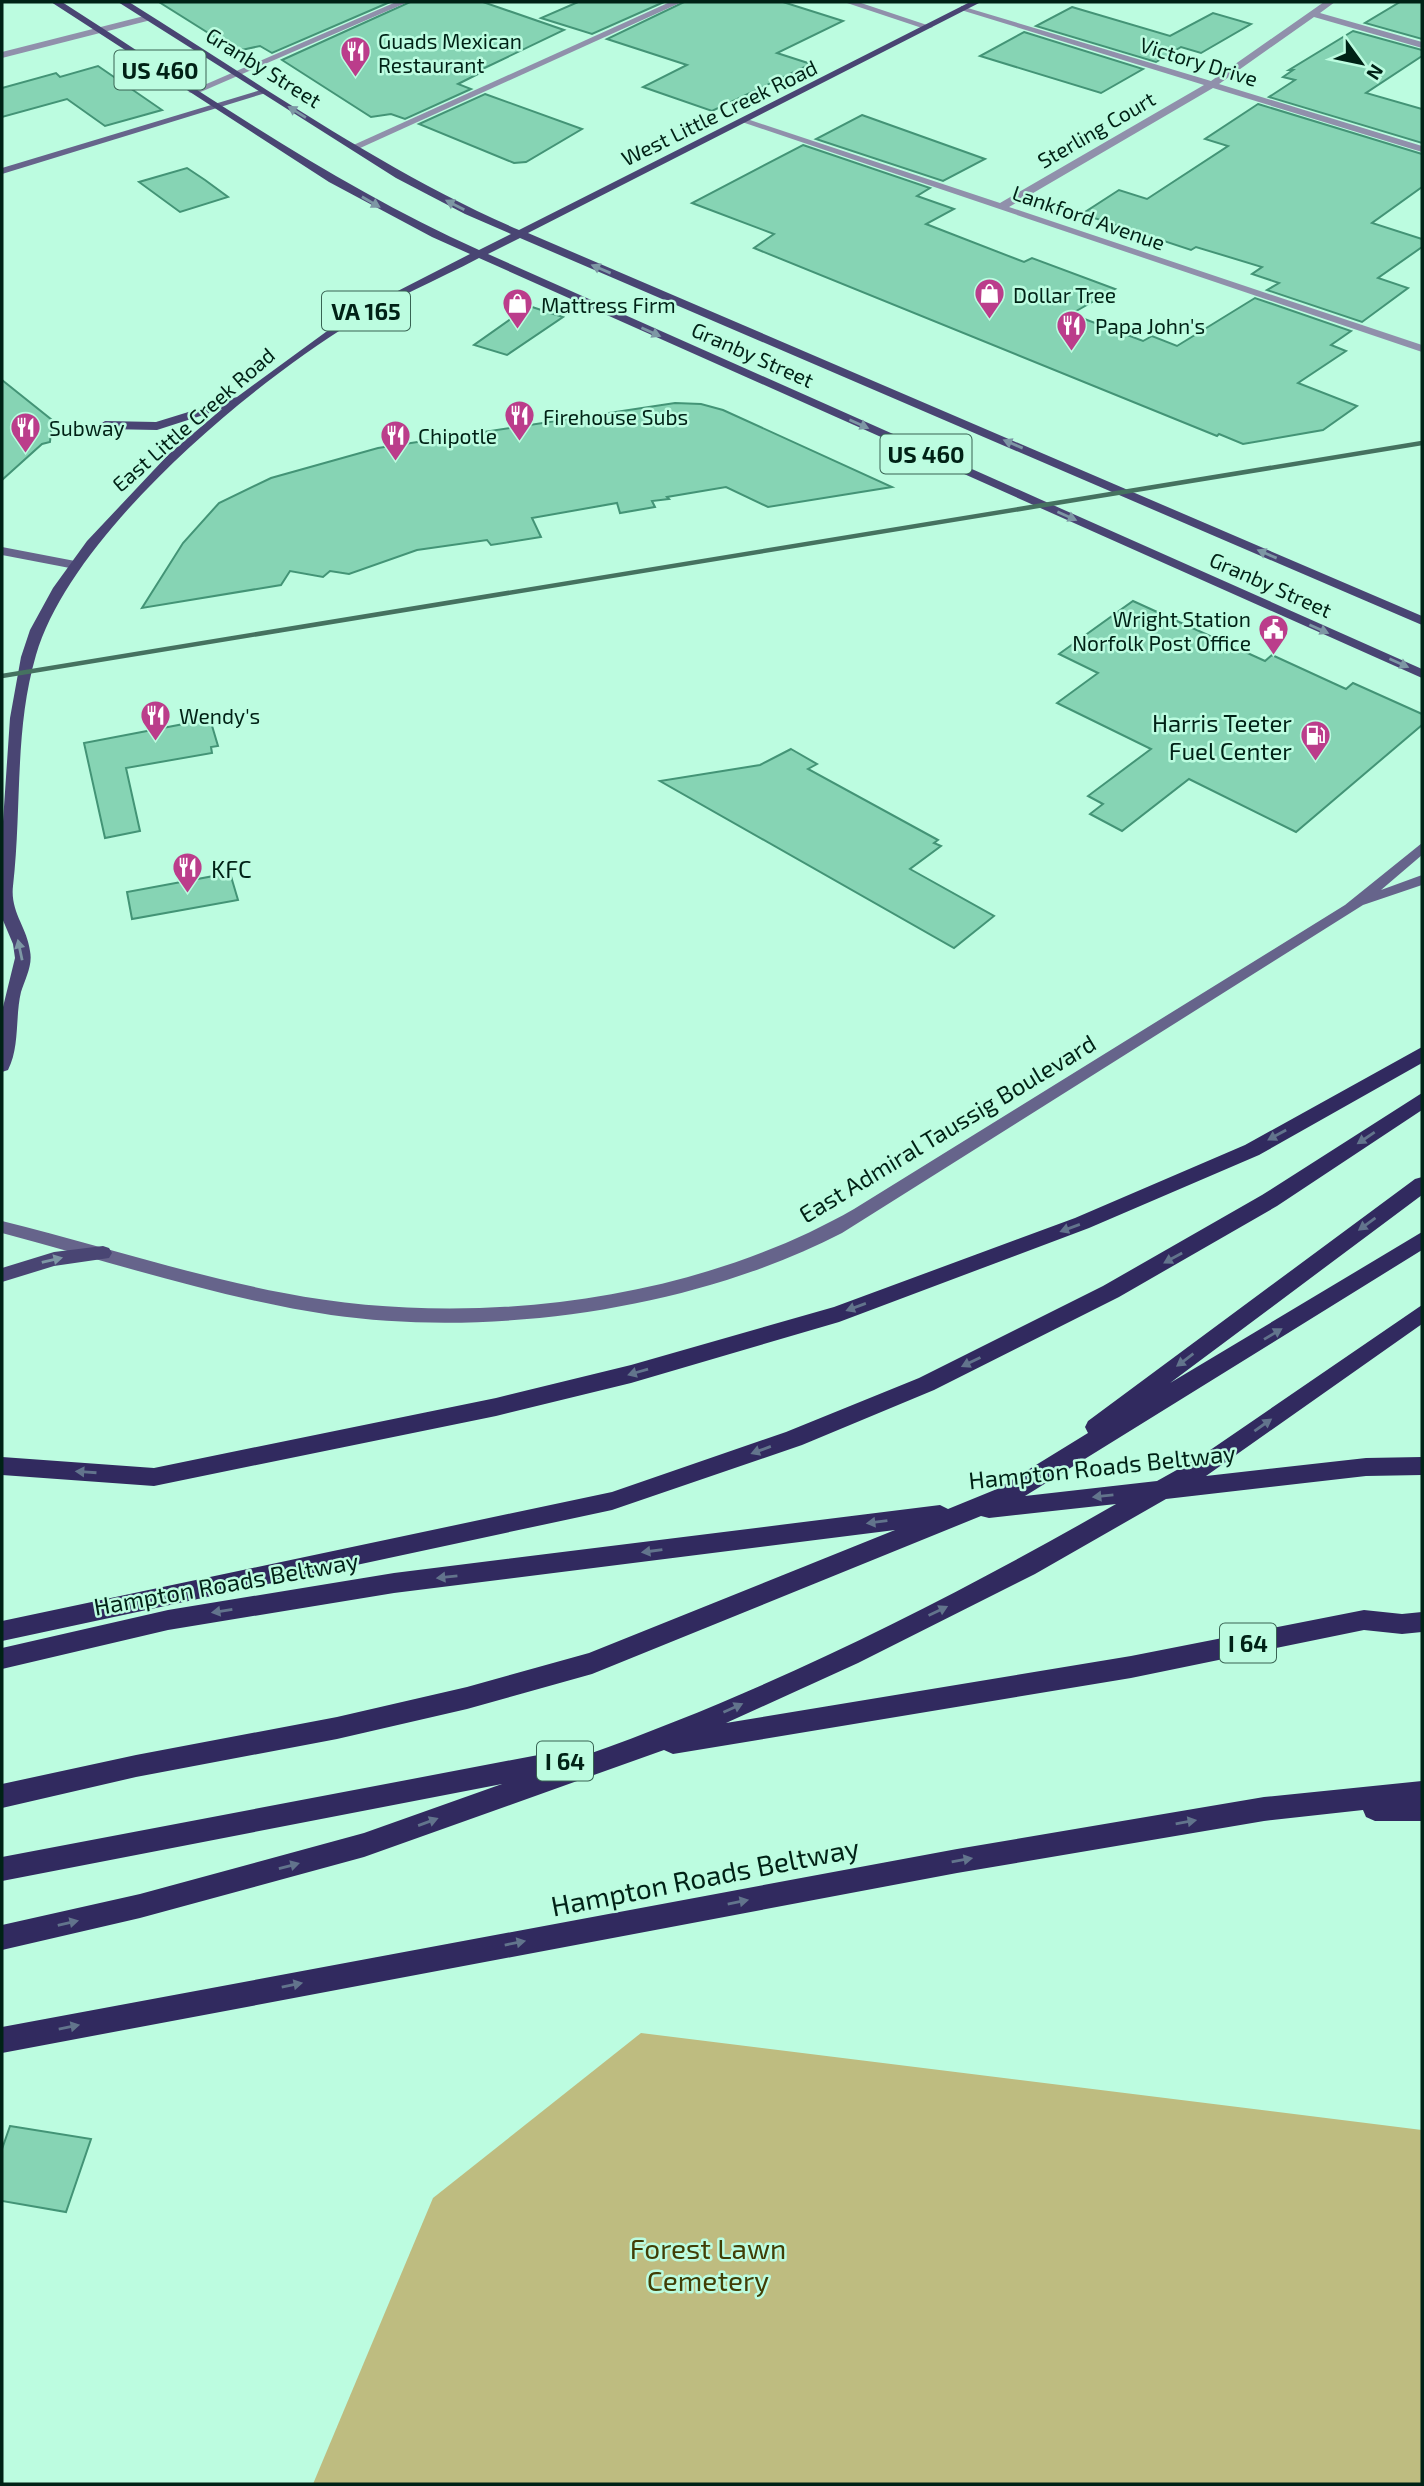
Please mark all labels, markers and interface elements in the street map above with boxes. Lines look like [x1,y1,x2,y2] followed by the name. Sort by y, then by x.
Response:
[202,22,326,112] street label: Granby Street
[378,28,522,77] place label: Guads Mexican Restaurant
[1326,28,1396,98] north arrow
[1137,31,1261,91] street label: Victory Drive
[338,35,372,79] restaurant icon: Guads Mexican Restaurant
[114,50,206,90] road number: US 460
[617,54,821,170] street label: West Little Creek Road
[1362,61,1389,85] text: N
[1033,85,1159,173] street label: Sterling Court
[287,106,306,119] one-way arrow
[1009,179,1169,255] street label: Lankford Avenue
[361,196,381,208] one-way arrow
[445,200,465,211] one-way arrow
[591,263,611,275] one-way arrow
[973,277,1007,321] shop icon: Dollar Tree
[1013,282,1116,307] place label: Dollar Tree
[501,287,535,331] shop icon: Mattress Firm
[322,292,410,330] road number: VA 165
[541,292,676,317] place label: Mattress Firm
[1055,308,1089,352] restaurant icon: Papa John's
[1095,313,1205,338] place label: Papa John's
[688,316,818,392] street label: Granby Street
[641,326,661,338] one-way arrow
[107,342,279,496] street label: East Little Creek Road
[503,399,537,443] restaurant icon: Firehouse Subs
[543,404,688,429] place label: Firehouse Subs
[9,410,43,454] restaurant icon: Subway
[49,415,125,440] place label: Subway
[378,418,412,462] restaurant icon: Chipotle
[849,418,869,430] one-way arrow
[418,423,497,448] place label: Chipotle
[880,435,972,474] road number: US 460
[1002,439,1023,450] one-way arrow
[1057,510,1077,522] one-way arrow
[1206,546,1336,622] street label: Granby Street
[1257,548,1277,560] one-way arrow
[1072,606,1251,655] place label: Wright Station Norfolk Post Office
[1257,613,1291,657] public building icon: Wright Station Norfolk Post Office
[1309,623,1330,634] one-way arrow
[1389,658,1410,669] one-way arrow
[139,698,173,742] restaurant icon: Wendy's
[179,703,260,728] place label: Wendy's
[1152,708,1292,765] place label: Harris Teeter Fuel Center
[1298,719,1332,763] fuel station icon: Harris Teeter Fuel Center
[171,851,205,895] restaurant icon: KFC
[211,854,252,883] place label: KFC
[14,938,25,960] one-way arrow
[793,1028,1101,1228] street label: East Admiral Taussig Boulevard
[1267,1129,1287,1141] one-way arrow
[1357,1131,1375,1145] one-way arrow
[1358,1217,1376,1231] one-way arrow
[1059,1223,1080,1234] one-way arrow
[1163,1253,1183,1264] one-way arrow
[41,1255,63,1266] one-way arrow
[846,1302,867,1313] one-way arrow
[1263,1328,1282,1340] one-way arrow
[1176,1353,1194,1367] one-way arrow
[961,1356,981,1368] one-way arrow
[627,1367,649,1378] one-way arrow
[1254,1418,1272,1432] one-way arrow
[967,1438,1237,1494] street label: Hampton Roads Beltway
[750,1445,771,1456] one-way arrow
[75,1466,97,1477] one-way arrow
[1092,1490,1114,1501] one-way arrow
[866,1517,888,1528] one-way arrow
[91,1545,361,1621] street label: Hampton Roads Beltway
[640,1546,662,1557] one-way arrow
[436,1572,458,1583] one-way arrow
[211,1606,233,1617] one-way arrow
[929,1606,949,1618] one-way arrow
[1220,1624,1276,1662] road number: I 64
[723,1702,743,1714] one-way arrow
[537,1742,593,1780] road number: I 64
[418,1816,439,1827] one-way arrow
[1175,1816,1197,1827] one-way arrow
[548,1829,862,1923] street label: Hampton Roads Beltway
[951,1854,973,1865] one-way arrow
[278,1860,299,1870] one-way arrow
[727,1896,749,1907] one-way arrow
[57,1917,79,1928] one-way arrow
[504,1938,526,1949] one-way arrow
[281,1979,303,1990] one-way arrow
[58,2022,80,2033] one-way arrow
[630,2231,786,2297] park label: Forest Lawn Cemetery

